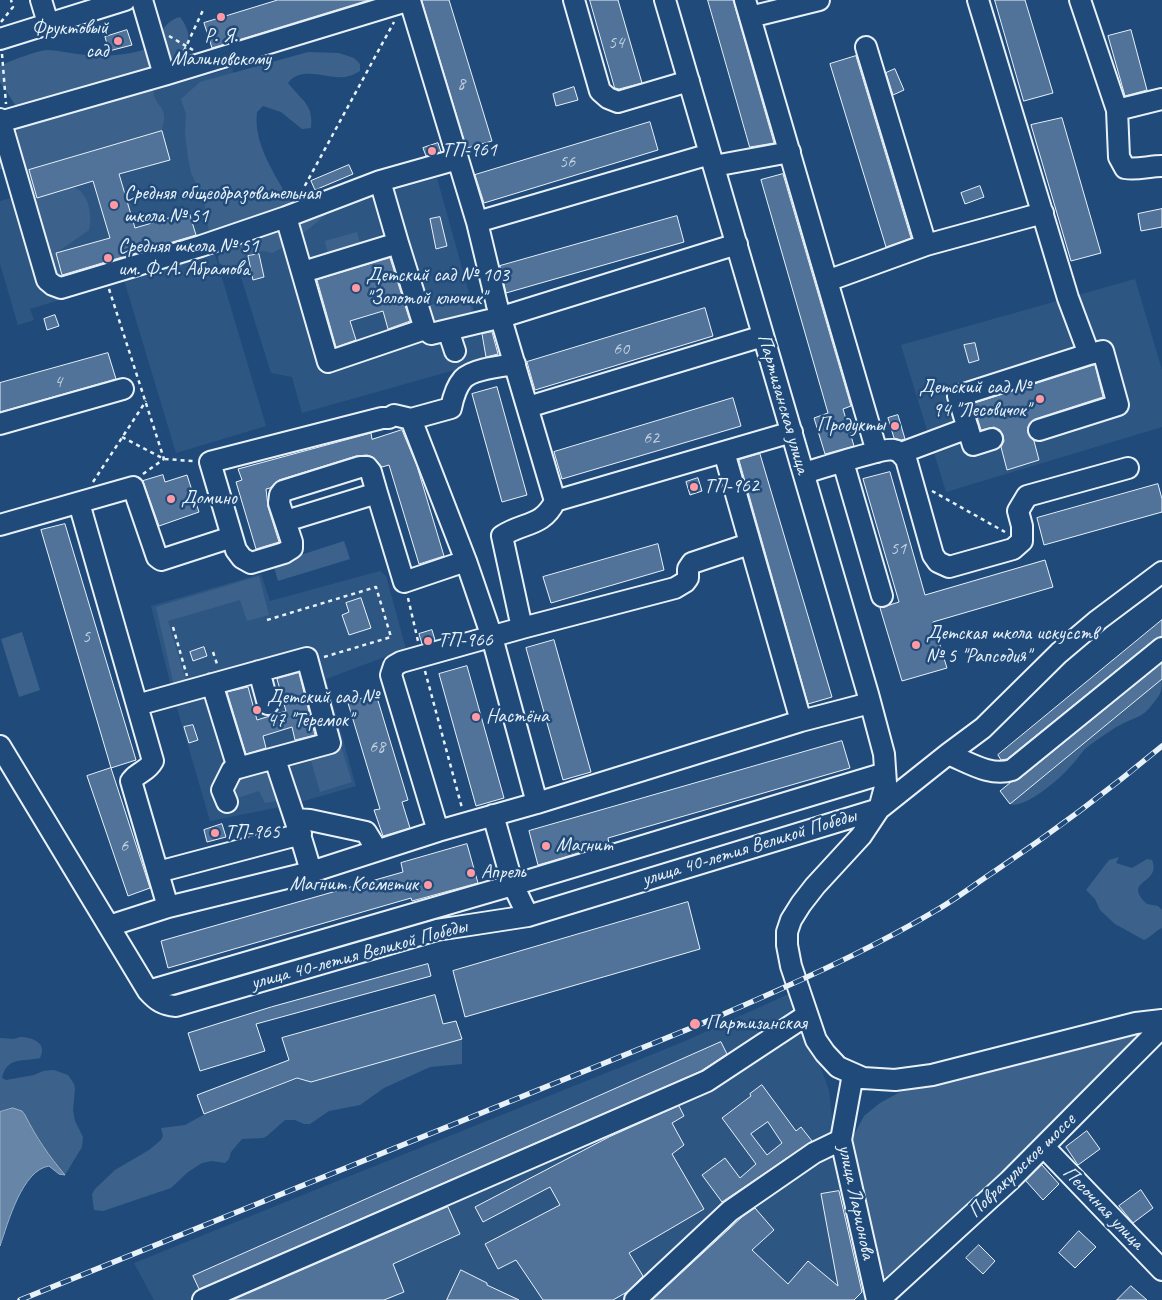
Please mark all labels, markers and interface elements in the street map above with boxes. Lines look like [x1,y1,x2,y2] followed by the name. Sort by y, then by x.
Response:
[215,11,227,23] marker: Р. Я. Малиновскому
[32,17,108,64] place label: Фруктовый сад
[171,25,271,72] place label: Р. Я. Малиновскому
[608,32,624,54] house number: 54
[112,35,124,47] marker: Фруктовый сад
[457,73,465,95] house number: 8
[442,139,497,163] place label: ТП-961
[426,145,438,157] marker: ТП-961
[559,151,575,173] house number: 56
[124,182,320,229] place label: Средняя общеобразовательная школа № 51
[108,199,120,211] marker: Средняя общеобразовательная школа № 51
[118,235,259,282] place label: Средняя школа № 51 им. Ф. А. Абрамова
[102,252,114,264] marker: Средняя школа № 51 им. Ф. А. Абрамова
[366,264,509,311] place label: Детский сад № 103 "Золотой ключик"
[350,282,362,294] marker: Детский сад № 103 "Золотой ключик"
[752,331,814,477] street label: Партизанская улица
[613,338,629,360] house number: 60
[54,371,62,393] house number: 4
[919,376,1030,423] place label: Детский сад № 94 "Лесовичок"
[1034,393,1046,405] marker: Детский сад № 94 "Лесовичок"
[817,414,885,438] place label: Продукты
[889,420,901,432] marker: Продукты
[643,427,659,449] house number: 62
[704,475,759,499] place label: ТП-962
[688,481,700,493] marker: ТП-962
[181,487,237,511] place label: Домино
[165,493,177,505] marker: Домино
[890,538,906,560] house number: 51
[926,622,1098,669] place label: Детская школа искусств № 5 "Рапсодия"
[82,626,90,648] house number: 5
[438,629,493,653] place label: ТП-966
[422,635,434,647] marker: ТП-966
[910,639,922,651] marker: Детская школа искусств № 5 "Рапсодия"
[267,686,378,733] place label: Детский сад № 47 "Теремок"
[251,704,263,716] marker: Детский сад № 47 "Теремок"
[486,705,549,729] place label: Настёна
[470,711,482,723] marker: Настёна
[369,736,385,758] house number: 68
[639,804,859,892] street label: улица 40-летия Великой Победы
[225,821,280,845] place label: ТП-965
[209,827,221,839] marker: ТП-965
[556,834,613,858] place label: Магнит
[120,835,128,857] house number: 6
[540,840,552,852] marker: Магнит
[481,861,526,885] place label: Апрель
[465,867,477,879] marker: Апрель
[289,873,418,897] place label: Магнит Косметик
[422,879,434,891] marker: Магнит Косметик
[248,915,470,995] street label: улица 40-летия Великой Победы
[706,1012,807,1036] place label: Партизанская
[688,1017,702,1031] marker: Партизанская
[963,1109,1081,1223] street label: Повракульское шоссе
[832,1142,880,1262] street label: улица Ларионова
[1057,1161,1149,1255] street label: Песочная улица

